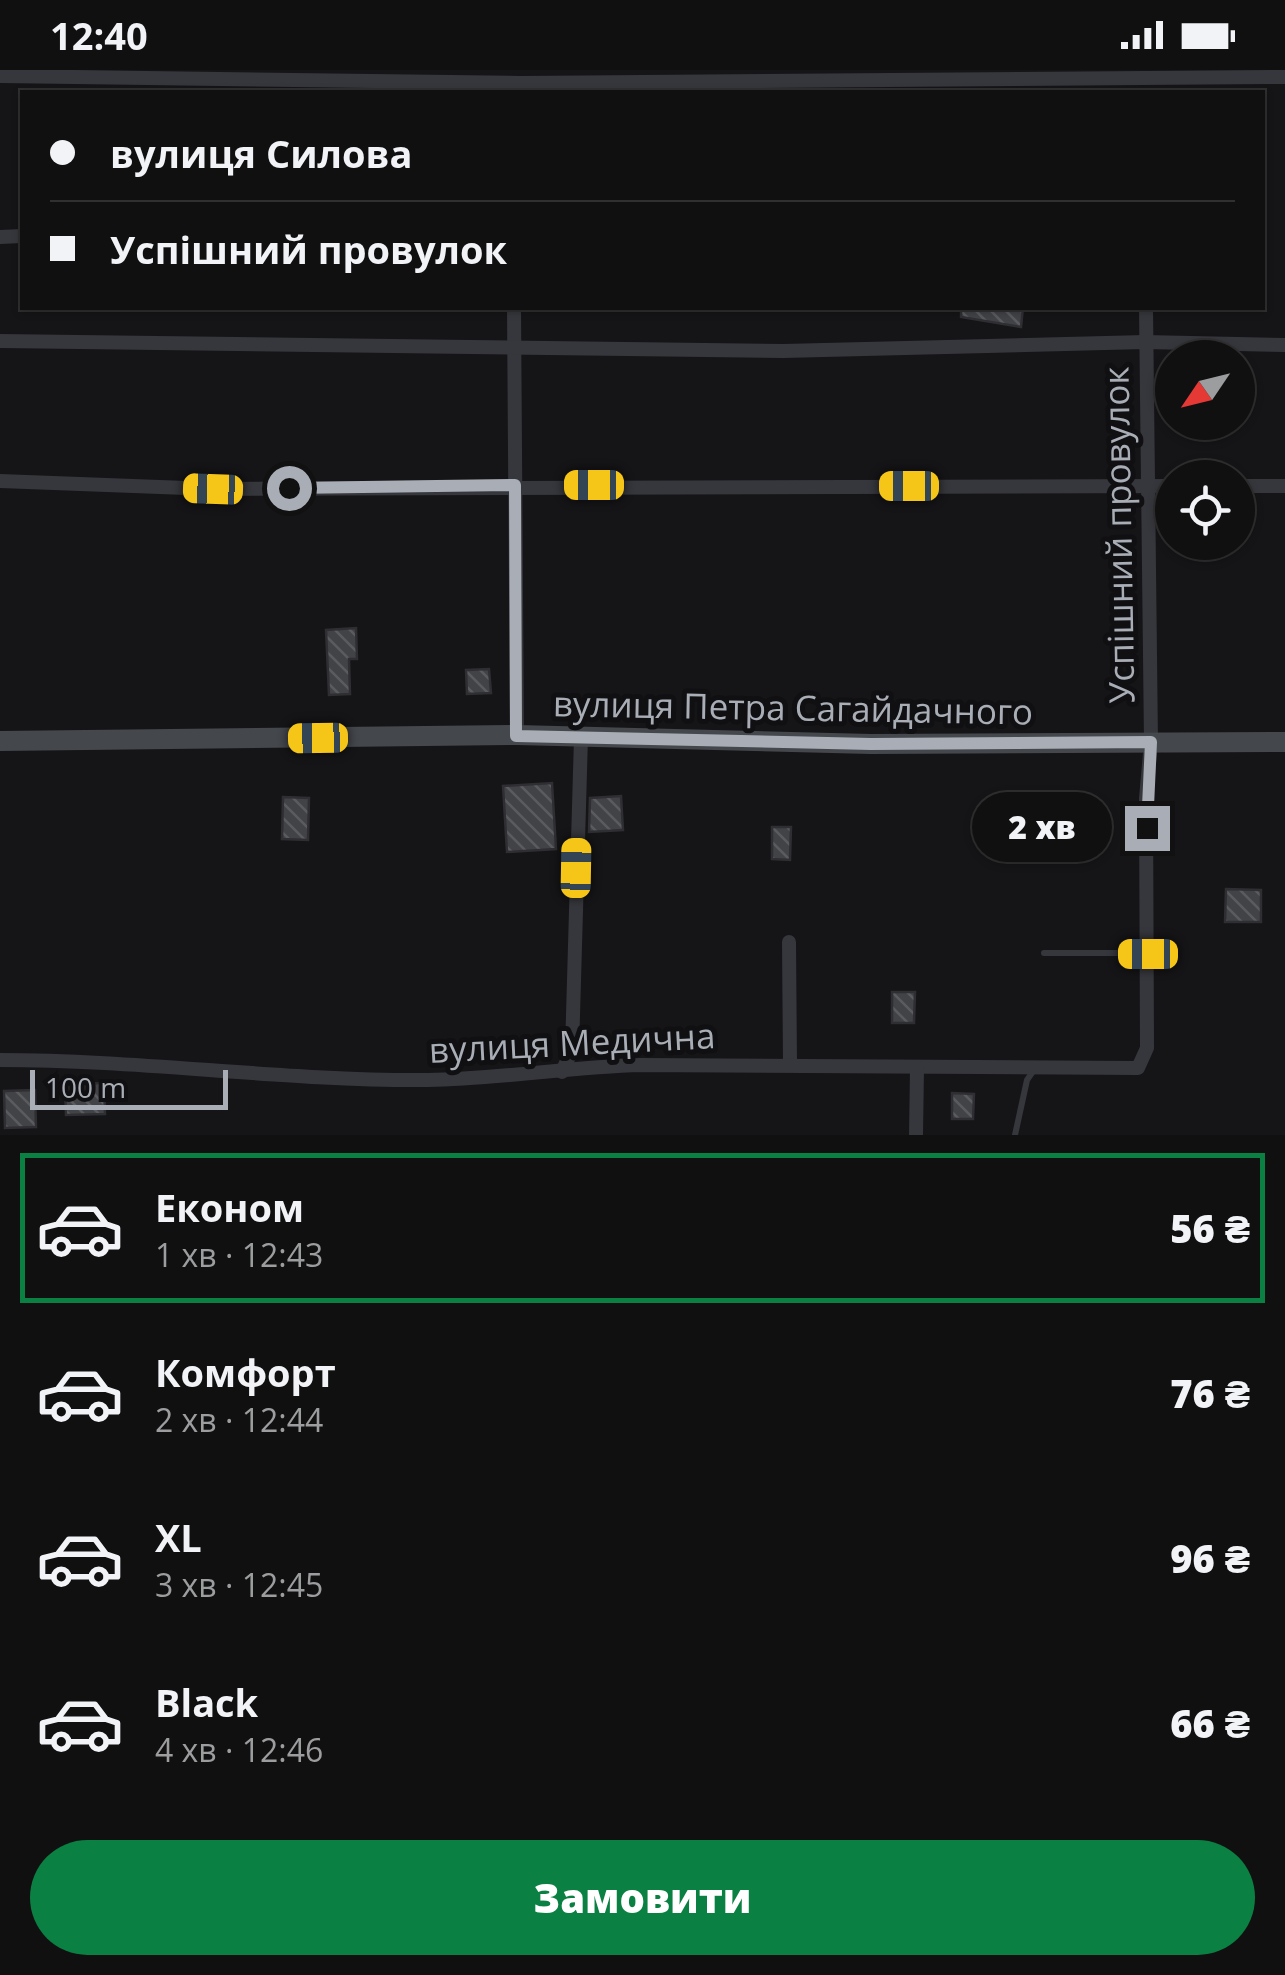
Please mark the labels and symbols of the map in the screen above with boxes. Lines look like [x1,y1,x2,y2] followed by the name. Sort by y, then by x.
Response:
[1155,340,1255,440] north arrow
[1092,366,1144,704] street label: Успішний провулок
[267,466,312,511] route start
[564,470,624,500] car
[879,471,939,501] car
[182,473,244,505] car
[552,679,1034,735] street label: вулиця Петра Сагайдачного
[288,722,348,754] car
[972,793,1112,863] callout: 2 хв
[1125,806,1170,851] route end
[560,838,592,898] car
[1118,939,1178,969] car
[428,1011,716,1073] street label: вулиця Медична
[30,1065,228,1110] scale bar

